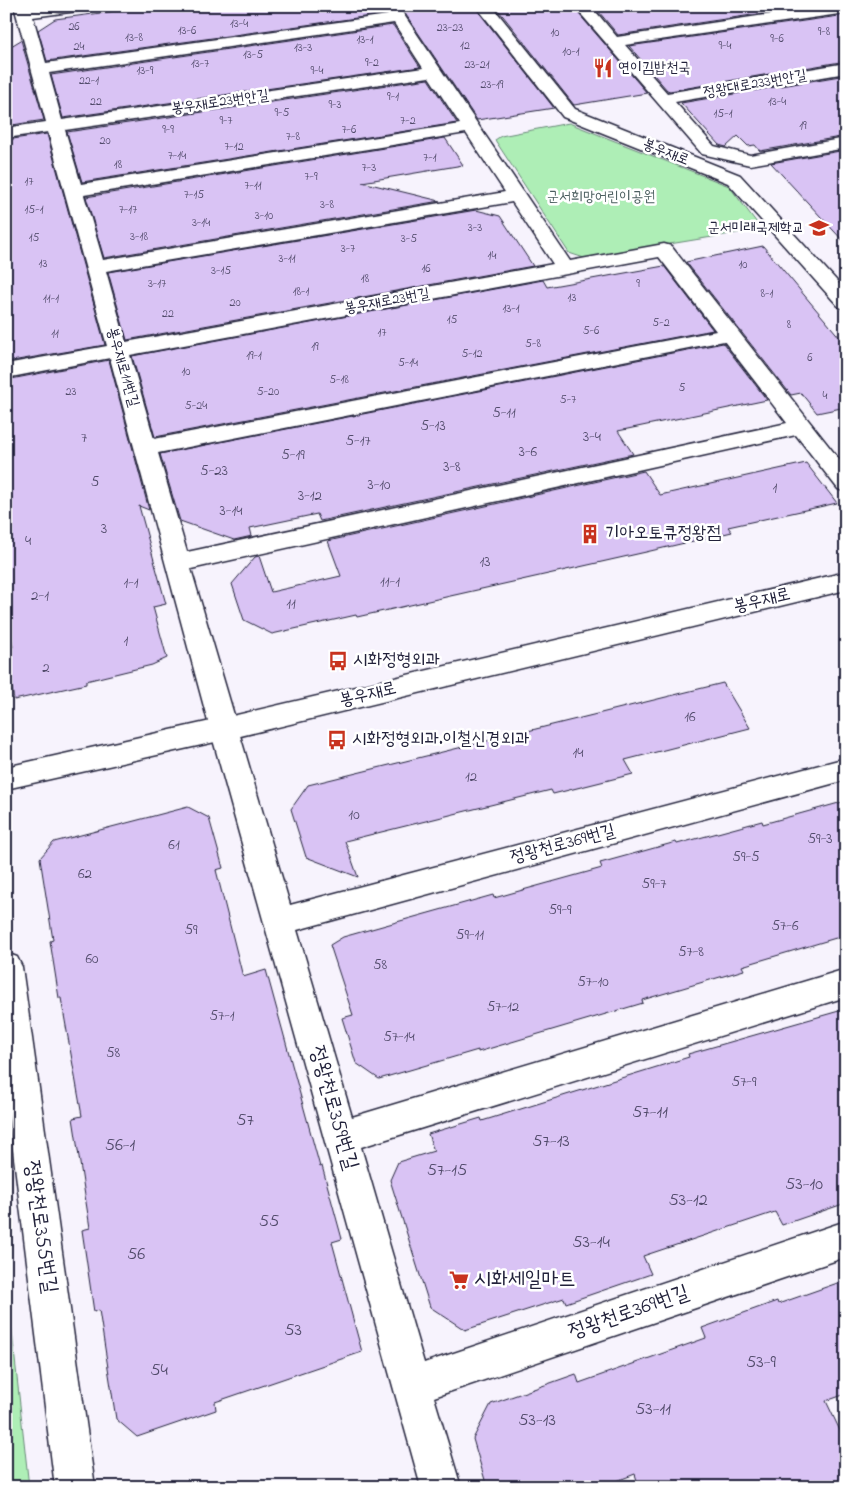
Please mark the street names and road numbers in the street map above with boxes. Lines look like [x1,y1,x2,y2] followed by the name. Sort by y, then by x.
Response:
[702,64,808,104] street label: 정왕대로233번안길
[170,84,270,120] street label: 봉우재로23번안길
[639,133,693,171] street label: 봉우재로
[343,283,431,319] street label: 봉우재로23번길
[101,325,145,409] street label: 봉우재로11번길
[731,582,793,620] street label: 봉우재로
[337,676,399,714] street label: 봉우재로
[508,818,619,871] street label: 정왕천로369번길
[301,1042,365,1174] street label: 정왕천로359번길
[16,1159,64,1296] street label: 정왕천로355번길
[565,1278,693,1348] street label: 정왕천로369번길

